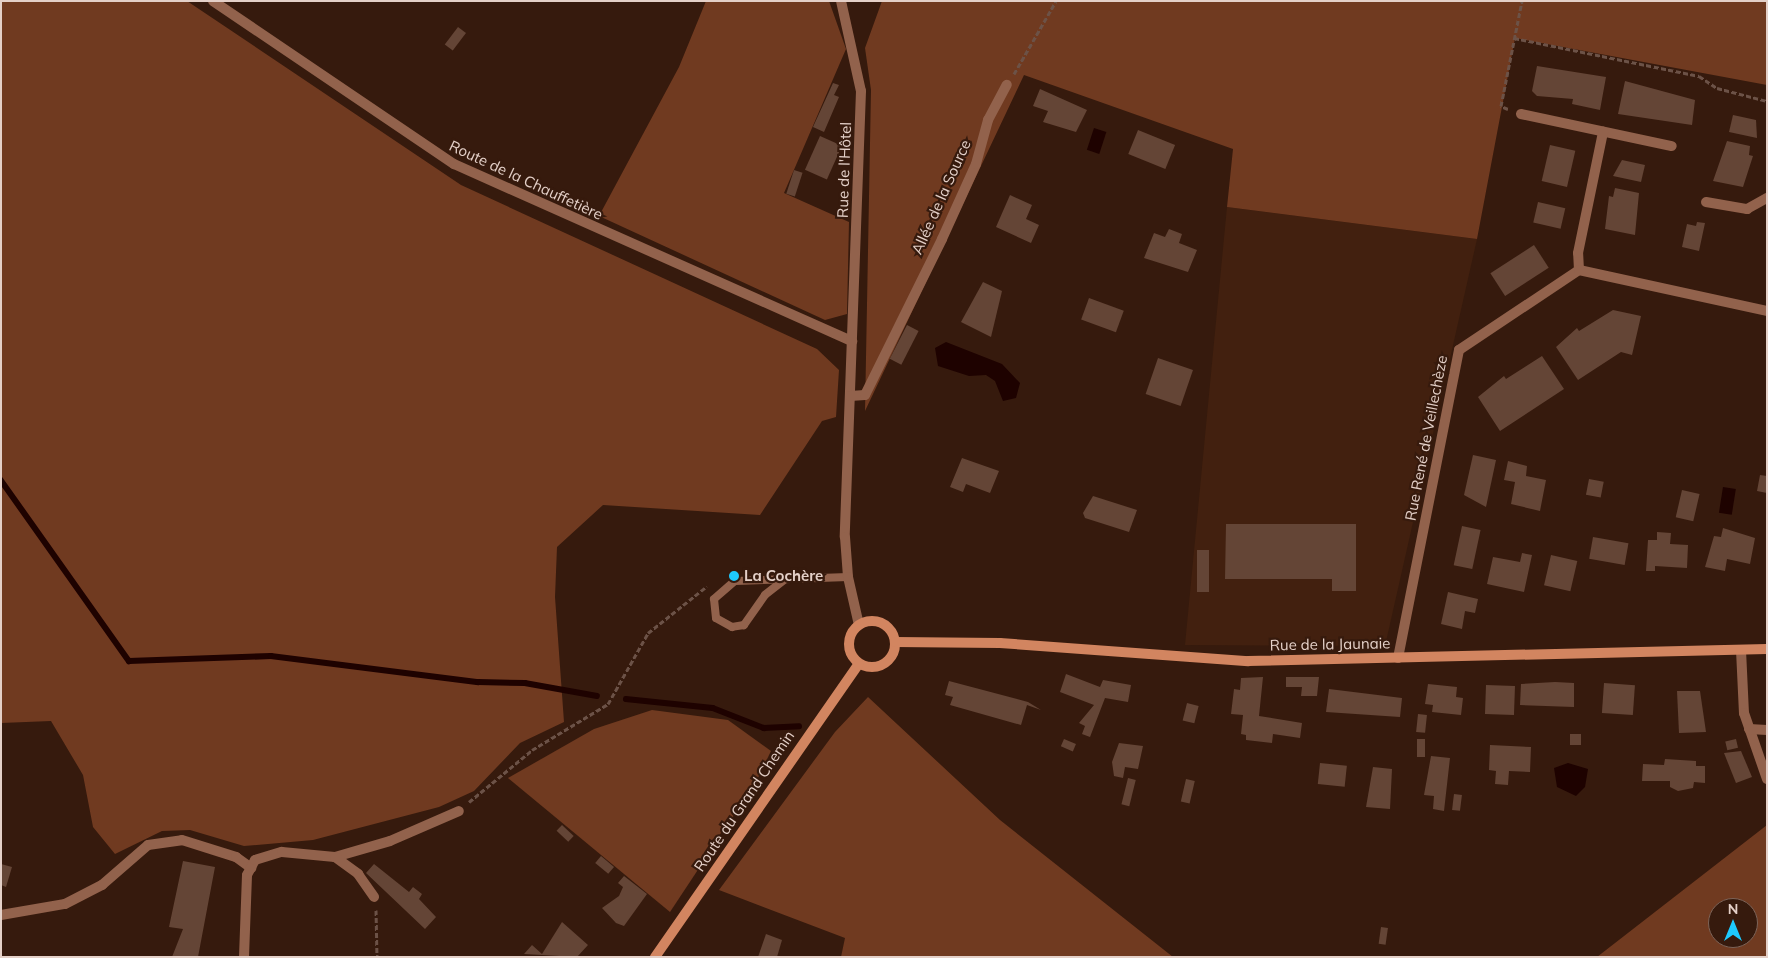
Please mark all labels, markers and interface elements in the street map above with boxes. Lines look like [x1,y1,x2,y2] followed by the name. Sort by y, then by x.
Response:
[833,122,855,218] street label: Rue de l'Hôtel
[446,136,606,224] street label: Route de la Chauffetière
[908,137,974,257] street label: Allée de la Source
[1401,354,1451,522] street label: Rue René de Veillechèze
[744,567,823,585] place label: La Cochère
[728,570,740,582] marker: La Cochère
[1269,634,1391,654] street label: Rue de la Jaunaie
[690,727,798,875] street label: Route du Grand Chemin
[1708,898,1758,948] north arrow
[1728,900,1738,918] text: N

